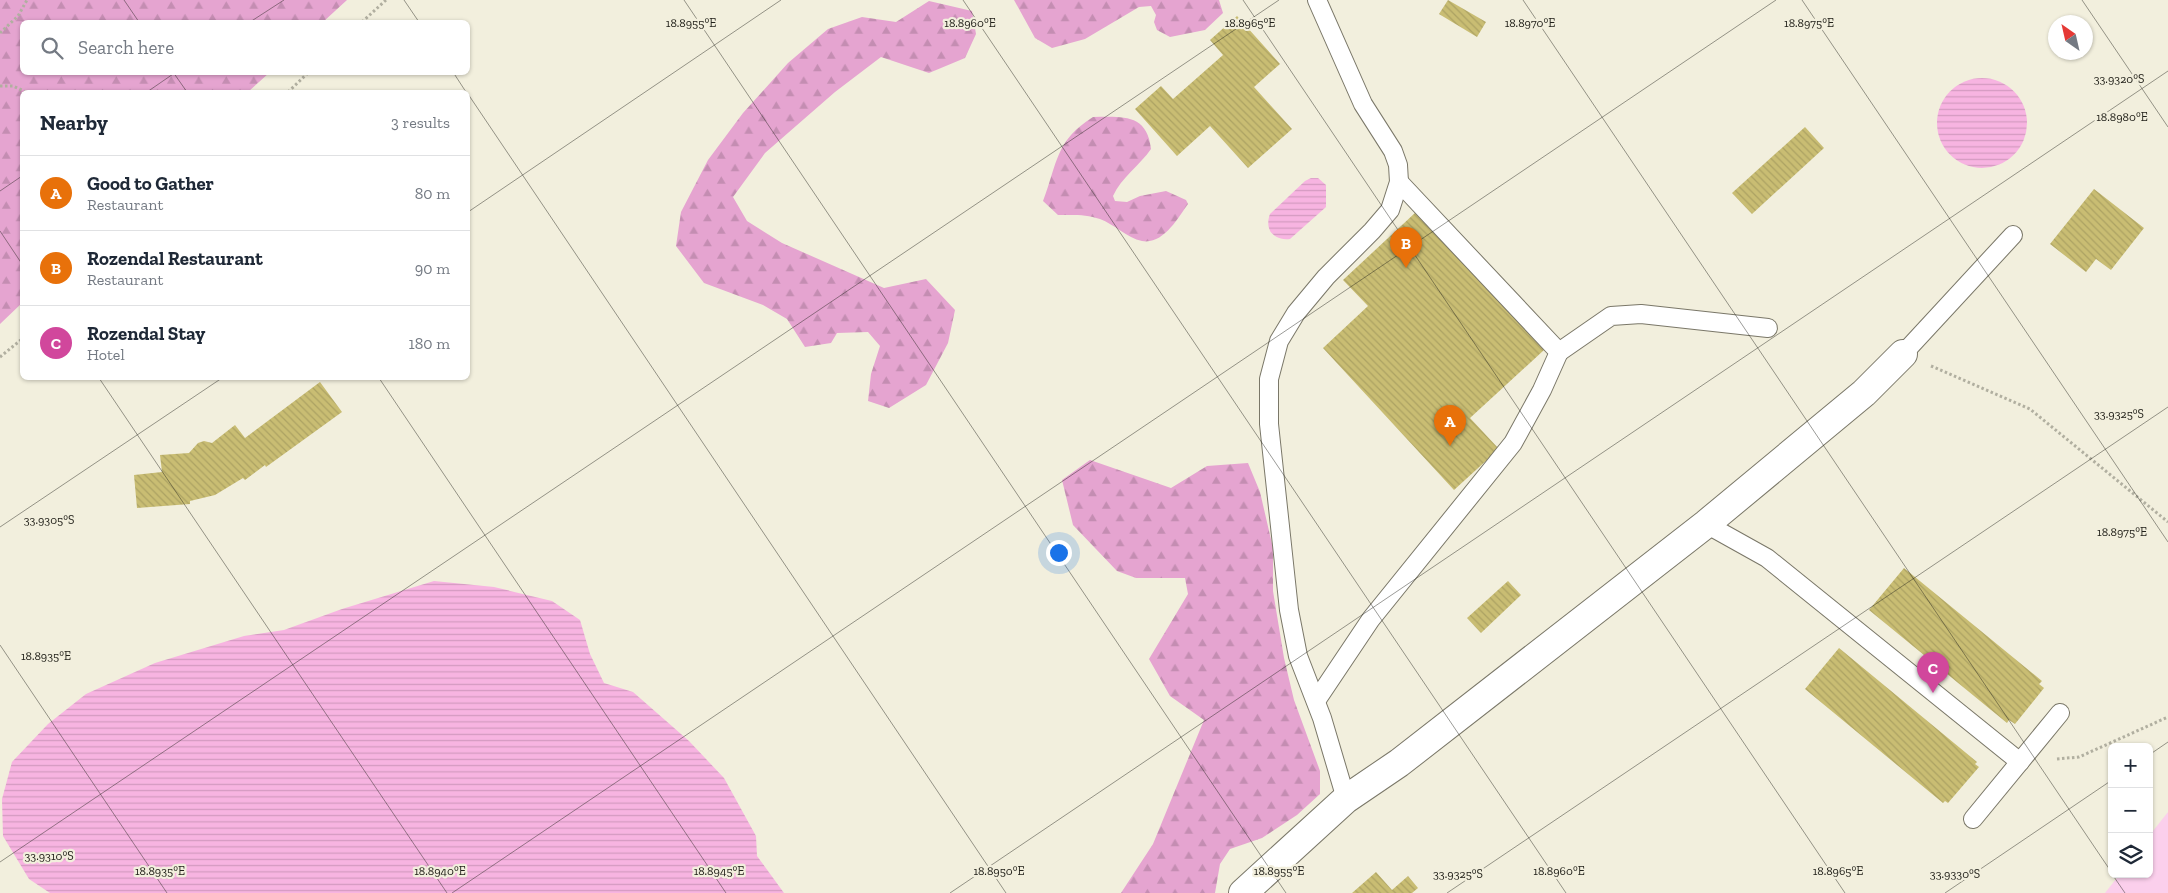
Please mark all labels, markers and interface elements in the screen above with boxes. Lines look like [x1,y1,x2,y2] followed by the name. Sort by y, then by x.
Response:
[2048,15,2093,60] north arrow
[666,16,716,30] text: 18.8955°E
[944,16,996,30] text: 18.8960°E
[1225,16,1275,30] text: 18.8965°E
[1505,16,1555,30] text: 18.8970°E
[1784,16,1834,30] text: 18.8975°E
[20,20,470,75] search box
[38,34,66,62] icon: search
[78,36,174,59] text: Search here
[2094,72,2144,86] text: 33.9320°S
[40,110,108,135] text: Nearby
[2096,110,2148,124] text: 18.8980°E
[391,113,450,132] text: 3 results
[87,172,214,195] text: Good to Gather
[51,184,62,203] text: A
[415,184,450,203] text: 80 m
[87,195,163,214] text: Restaurant
[1390,227,1422,268] pin: B
[87,247,263,270] text: Rozendal Restaurant
[51,259,61,278] text: B
[415,259,450,278] text: 90 m
[87,270,163,289] text: Restaurant
[87,322,205,345] text: Rozendal Stay
[51,334,61,353] text: C
[409,334,450,353] text: 180 m
[87,345,125,364] text: Hotel
[1434,405,1466,446] pin: A
[2094,407,2144,421] text: 33.9325°S
[24,513,74,527] text: 33.9305°S
[2097,525,2147,539] text: 18.8975°E
[1046,540,1072,566] your location
[21,649,71,663] text: 18.8935°E
[1917,652,1949,693] pin: C
[2108,743,2153,878] map controls
[2108,743,2153,788] button: +
[2108,788,2153,833] button: −
[2108,833,2153,878] button: layers
[24,849,74,863] text: 33.9310°S
[135,864,185,878] text: 18.8935°E
[414,864,466,878] text: 18.8940°E
[694,864,744,878] text: 18.8945°E
[973,864,1025,878] text: 18.8950°E
[1254,864,1304,878] text: 18.8955°E
[1533,864,1585,878] text: 18.8960°E
[1813,864,1863,878] text: 18.8965°E
[1433,867,1483,881] text: 33.9325°S
[1930,867,1980,881] text: 33.9330°S

